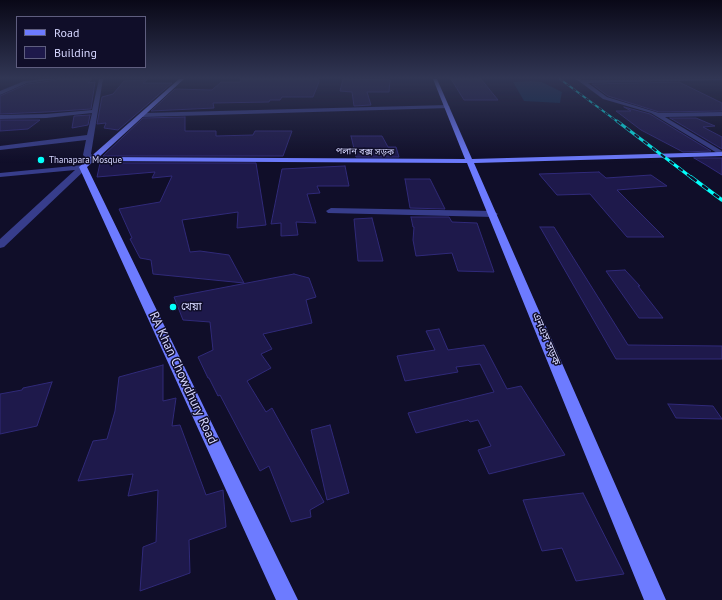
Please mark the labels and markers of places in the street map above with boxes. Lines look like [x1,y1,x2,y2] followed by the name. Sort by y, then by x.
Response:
[36,155,46,165] marker: Thanapara Mosque
[49,155,122,165] place label: Thanapara Mosque
[181,300,202,314] place label: খেয়া
[168,302,178,312] marker: খেয়া

